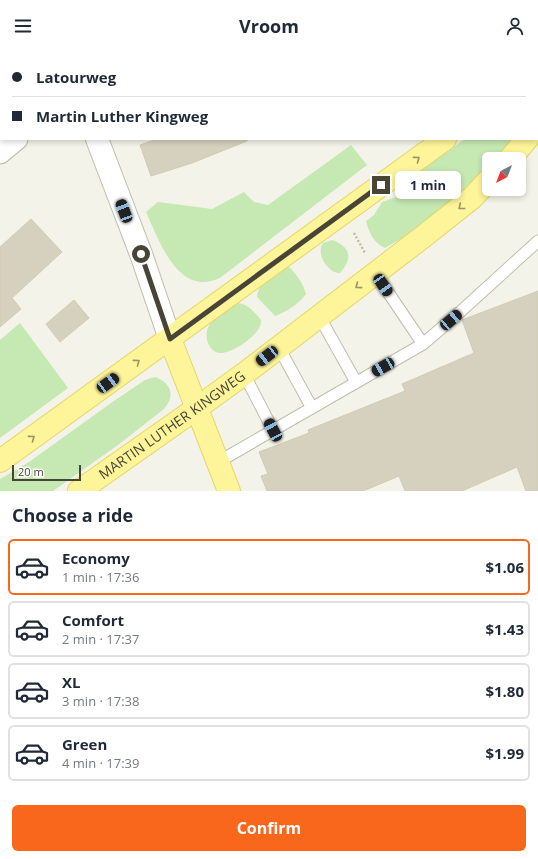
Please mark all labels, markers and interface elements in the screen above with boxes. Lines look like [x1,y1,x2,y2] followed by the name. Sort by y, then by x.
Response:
[239,14,299,38] text: Vroom
[12,15,34,37] icon: menu
[504,15,526,37] icon: person
[36,67,116,87] text: Latourweg
[36,106,208,126] text: Martin Luther Kingweg
[482,152,526,196] north arrow
[482,152,526,196] map controls
[412,157,419,164] one-way arrow
[395,171,461,199] callout: 1 min
[372,176,390,194] route end
[410,176,446,194] text: 1 min
[114,198,134,224] car
[458,202,465,209] one-way arrow
[132,245,150,263] route start
[371,272,395,298] car
[355,281,362,288] one-way arrow
[438,308,464,332] car
[254,344,280,368] car
[370,356,396,378] car
[133,360,140,367] one-way arrow
[95,366,249,483] street label: MARTIN LUTHER KINGWEG
[95,371,121,395] car
[262,417,284,443] car
[27,436,34,443] one-way arrow
[12,463,81,482] scale bar
[18,464,44,479] text: 20 m
[12,503,133,527] text: Choose a ride
[62,548,130,568] text: Economy
[14,549,50,585] icon: car
[485,557,524,577] text: $1.06
[62,568,139,586] text: 1 min · 17:36
[62,610,124,630] text: Comfort
[14,611,50,647] icon: car
[485,619,524,639] text: $1.43
[62,630,139,648] text: 2 min · 17:37
[62,672,80,692] text: XL
[14,673,50,709] icon: car
[485,681,524,701] text: $1.80
[62,692,139,710] text: 3 min · 17:38
[62,734,107,754] text: Green
[14,735,50,771] icon: car
[485,743,524,763] text: $1.99
[62,754,139,772] text: 4 min · 17:39
[12,805,526,851] button: Confirm

